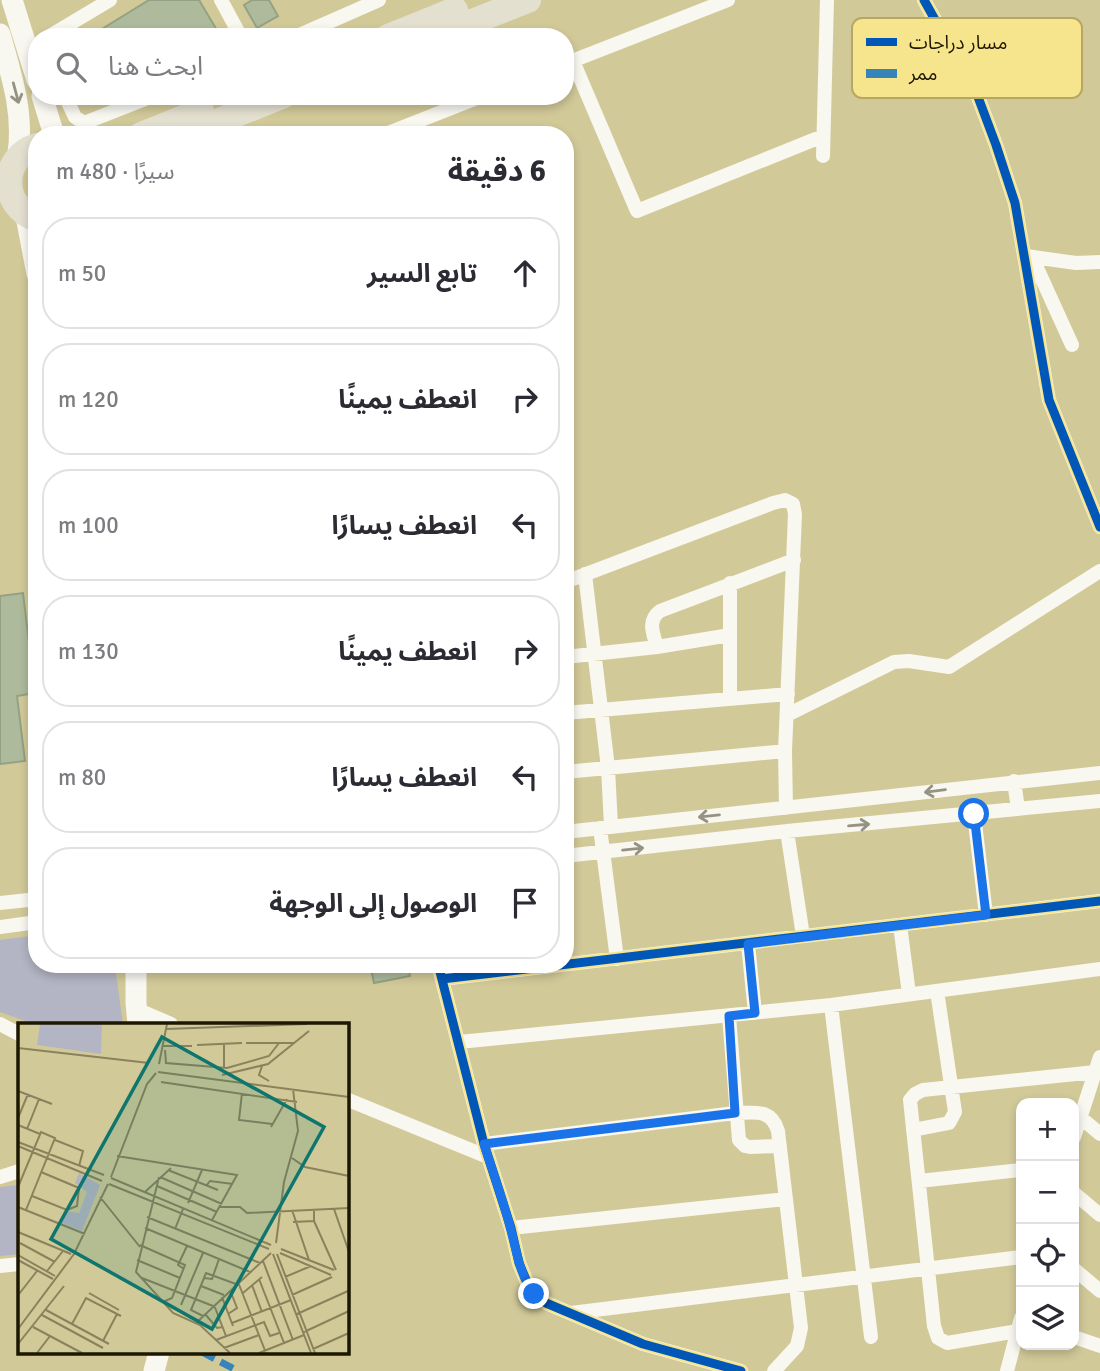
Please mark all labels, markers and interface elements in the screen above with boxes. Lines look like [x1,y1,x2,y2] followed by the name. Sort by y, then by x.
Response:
[852,18,1082,98] legend
[28,28,574,105] search box
[909,31,1007,55] text: مسار دراجات
[52,48,90,86] icon: search
[108,51,203,83] text: ابحث هنا
[908,62,937,86] text: ممر
[10,82,23,104] one-way arrow
[448,153,546,190] text: 6 دقيقة
[56,157,174,186] text: سيرًا · 480 m
[506,254,544,292] icon: ahead
[367,258,477,290] text: تابع السير
[58,259,106,288] text: 50 m
[506,380,544,418] icon: right
[338,384,477,416] text: انعطف يمينًا
[58,385,119,414] text: 120 m
[506,506,544,544] icon: left
[332,510,477,542] text: انعطف يسارًا
[58,511,119,540] text: 100 m
[506,632,544,670] icon: right
[338,636,477,668] text: انعطف يمينًا
[58,637,119,666] text: 130 m
[506,758,544,796] icon: left
[332,762,477,794] text: انعطف يسارًا
[58,763,106,792] text: 80 m
[924,784,947,797] one-way arrow
[958,798,989,829] route start
[698,810,720,823] one-way arrow
[848,818,870,831] one-way arrow
[621,842,644,855] one-way arrow
[506,884,544,922] icon: arrive
[269,888,477,920] text: الوصول إلى الوجهة
[18,1023,348,1354] inset map
[1016,1098,1079,1350] map controls
[1016,1098,1079,1161] button: +
[1016,1161,1079,1224] button: −
[1016,1224,1079,1287] button: locate
[518,1278,549,1309] route end
[1016,1287,1079,1350] button: layers

